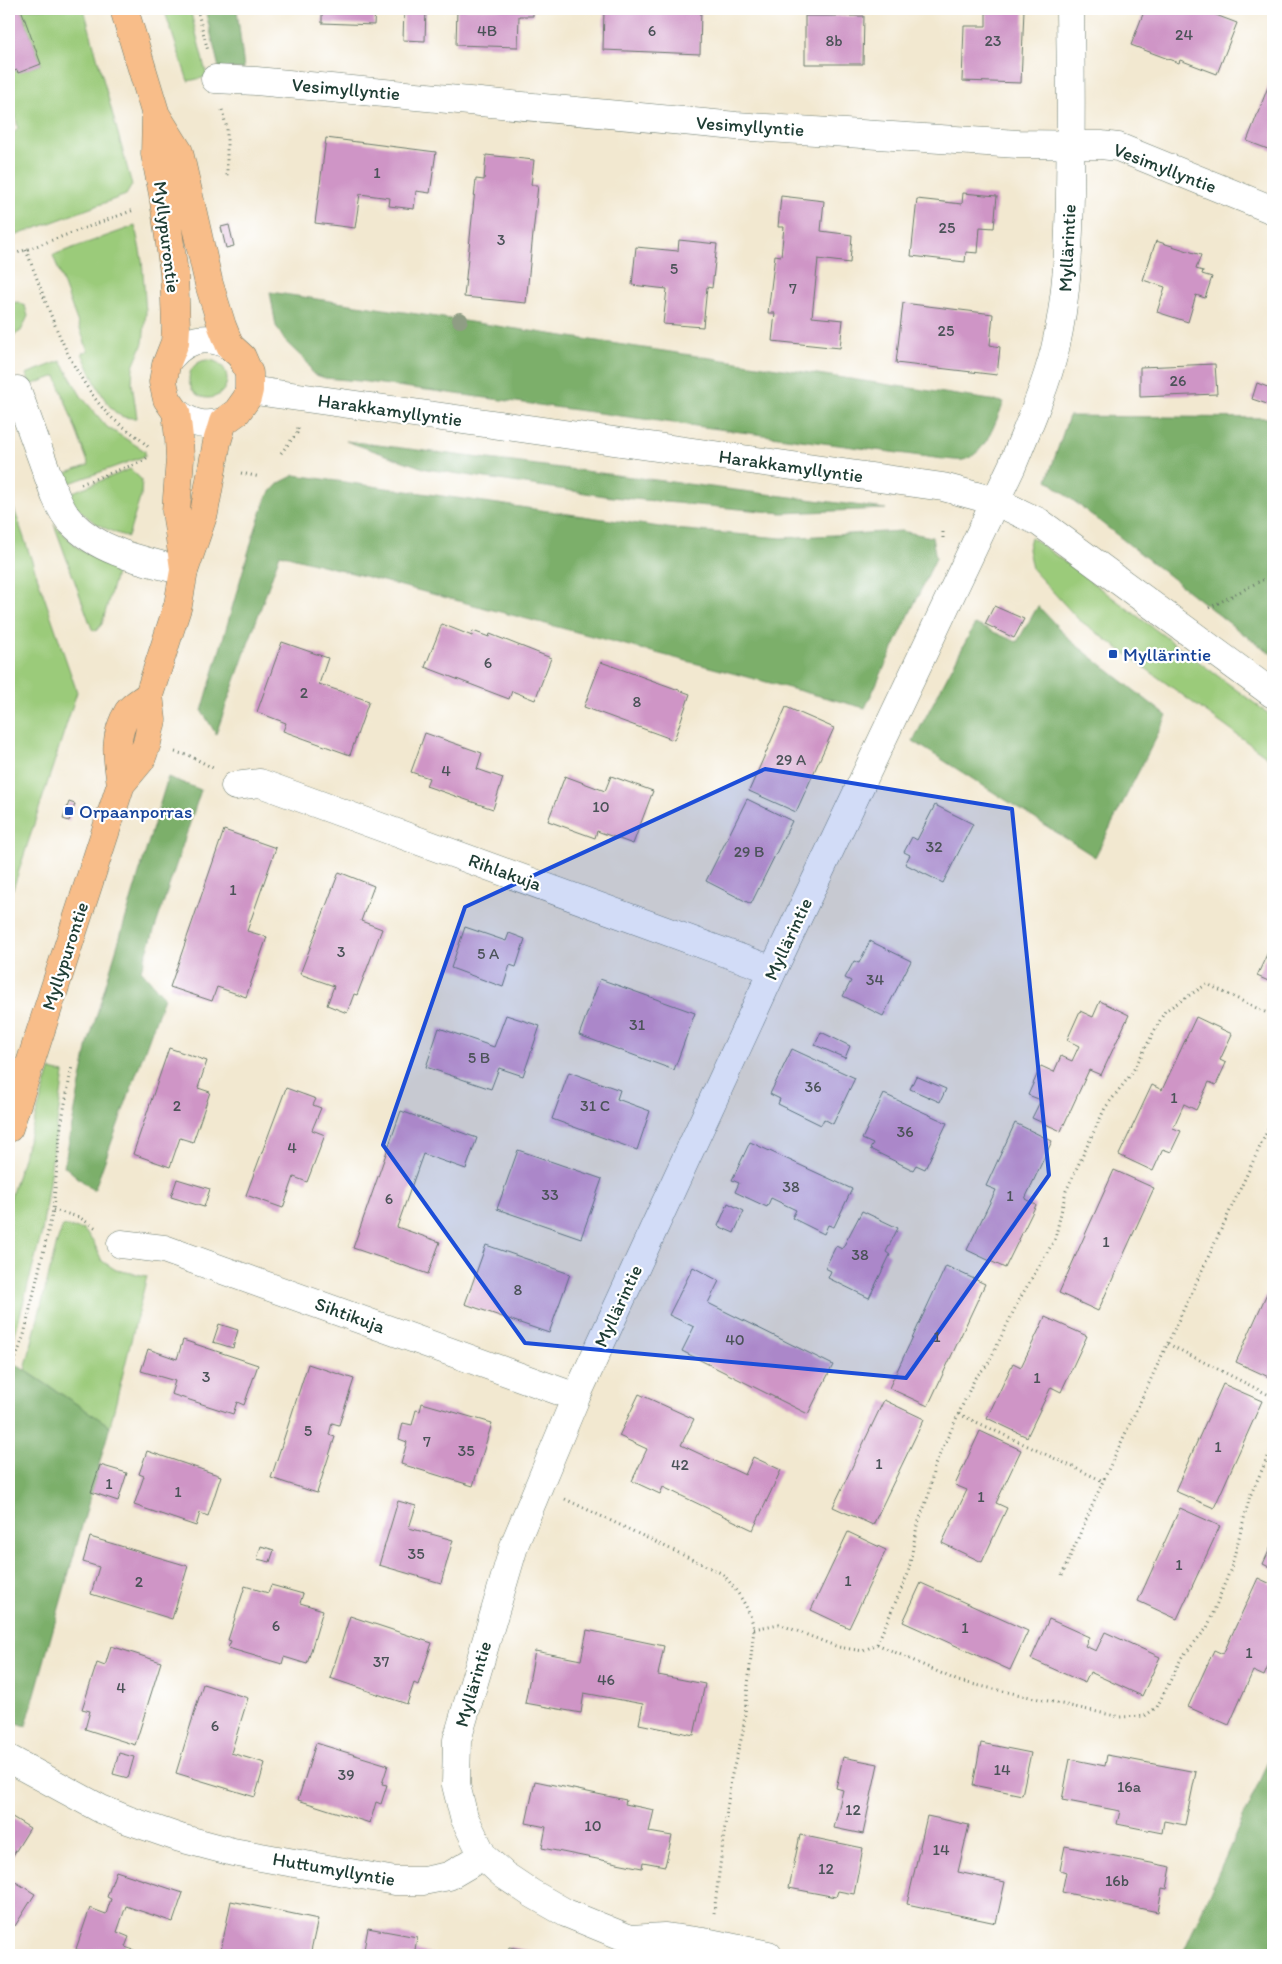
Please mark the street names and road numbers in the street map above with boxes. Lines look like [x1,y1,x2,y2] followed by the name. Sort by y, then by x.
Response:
[291,73,401,105] street label: Vesimyllyntie
[695,111,805,141] street label: Vesimyllyntie
[1110,138,1220,198] street label: Vesimyllyntie
[149,180,185,294] street label: Myllypurontie
[1053,203,1081,293] street label: Myllärintie
[316,388,464,432] street label: Harakkamyllyntie
[717,444,865,488] street label: Harakkamyllyntie
[465,848,545,896] street label: Rihlakuja
[759,894,817,984] street label: Myllärintie
[37,899,93,1013] street label: Myllypurontie
[589,1261,647,1351] street label: Myllärintie
[312,1292,388,1338] street label: Sihtikuja
[450,1638,496,1730] street label: Myllärintie
[271,1847,397,1891] street label: Huttumyllyntie

